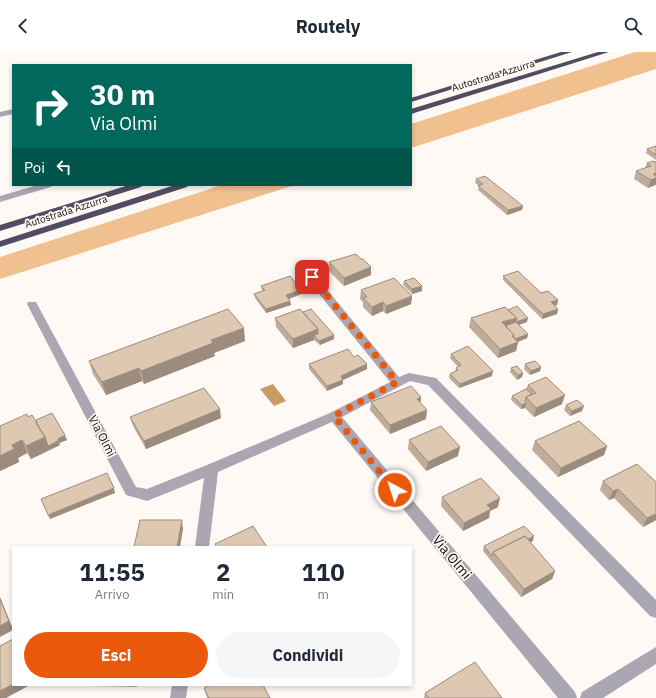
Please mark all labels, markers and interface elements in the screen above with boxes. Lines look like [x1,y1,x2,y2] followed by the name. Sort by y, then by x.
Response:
[12,15,34,37] icon: back
[296,15,360,38] text: Routely
[622,15,644,37] icon: search
[450,56,537,94] street label: Autostrada Azzurra
[90,76,155,113] text: 30 m
[24,80,76,132] icon: right
[90,112,157,135] text: Via Olmi
[53,156,75,178] icon: left
[24,158,45,177] text: Poi
[23,192,110,231] street label: Autostrada Azzurra
[295,260,329,294] pin
[301,266,323,288] icon: arrive
[85,412,120,459] street label: Via Olmi
[374,469,416,511] position arrow
[428,531,476,583] street label: Via Olmi
[79,556,145,588] text: 11:55
[216,556,230,588] text: 2
[301,556,345,588] text: 110
[95,586,129,603] text: Arrivo
[212,586,234,603] text: min
[317,586,329,603] text: m
[24,632,208,678] button: Esci
[216,632,400,678] button: Condividi

